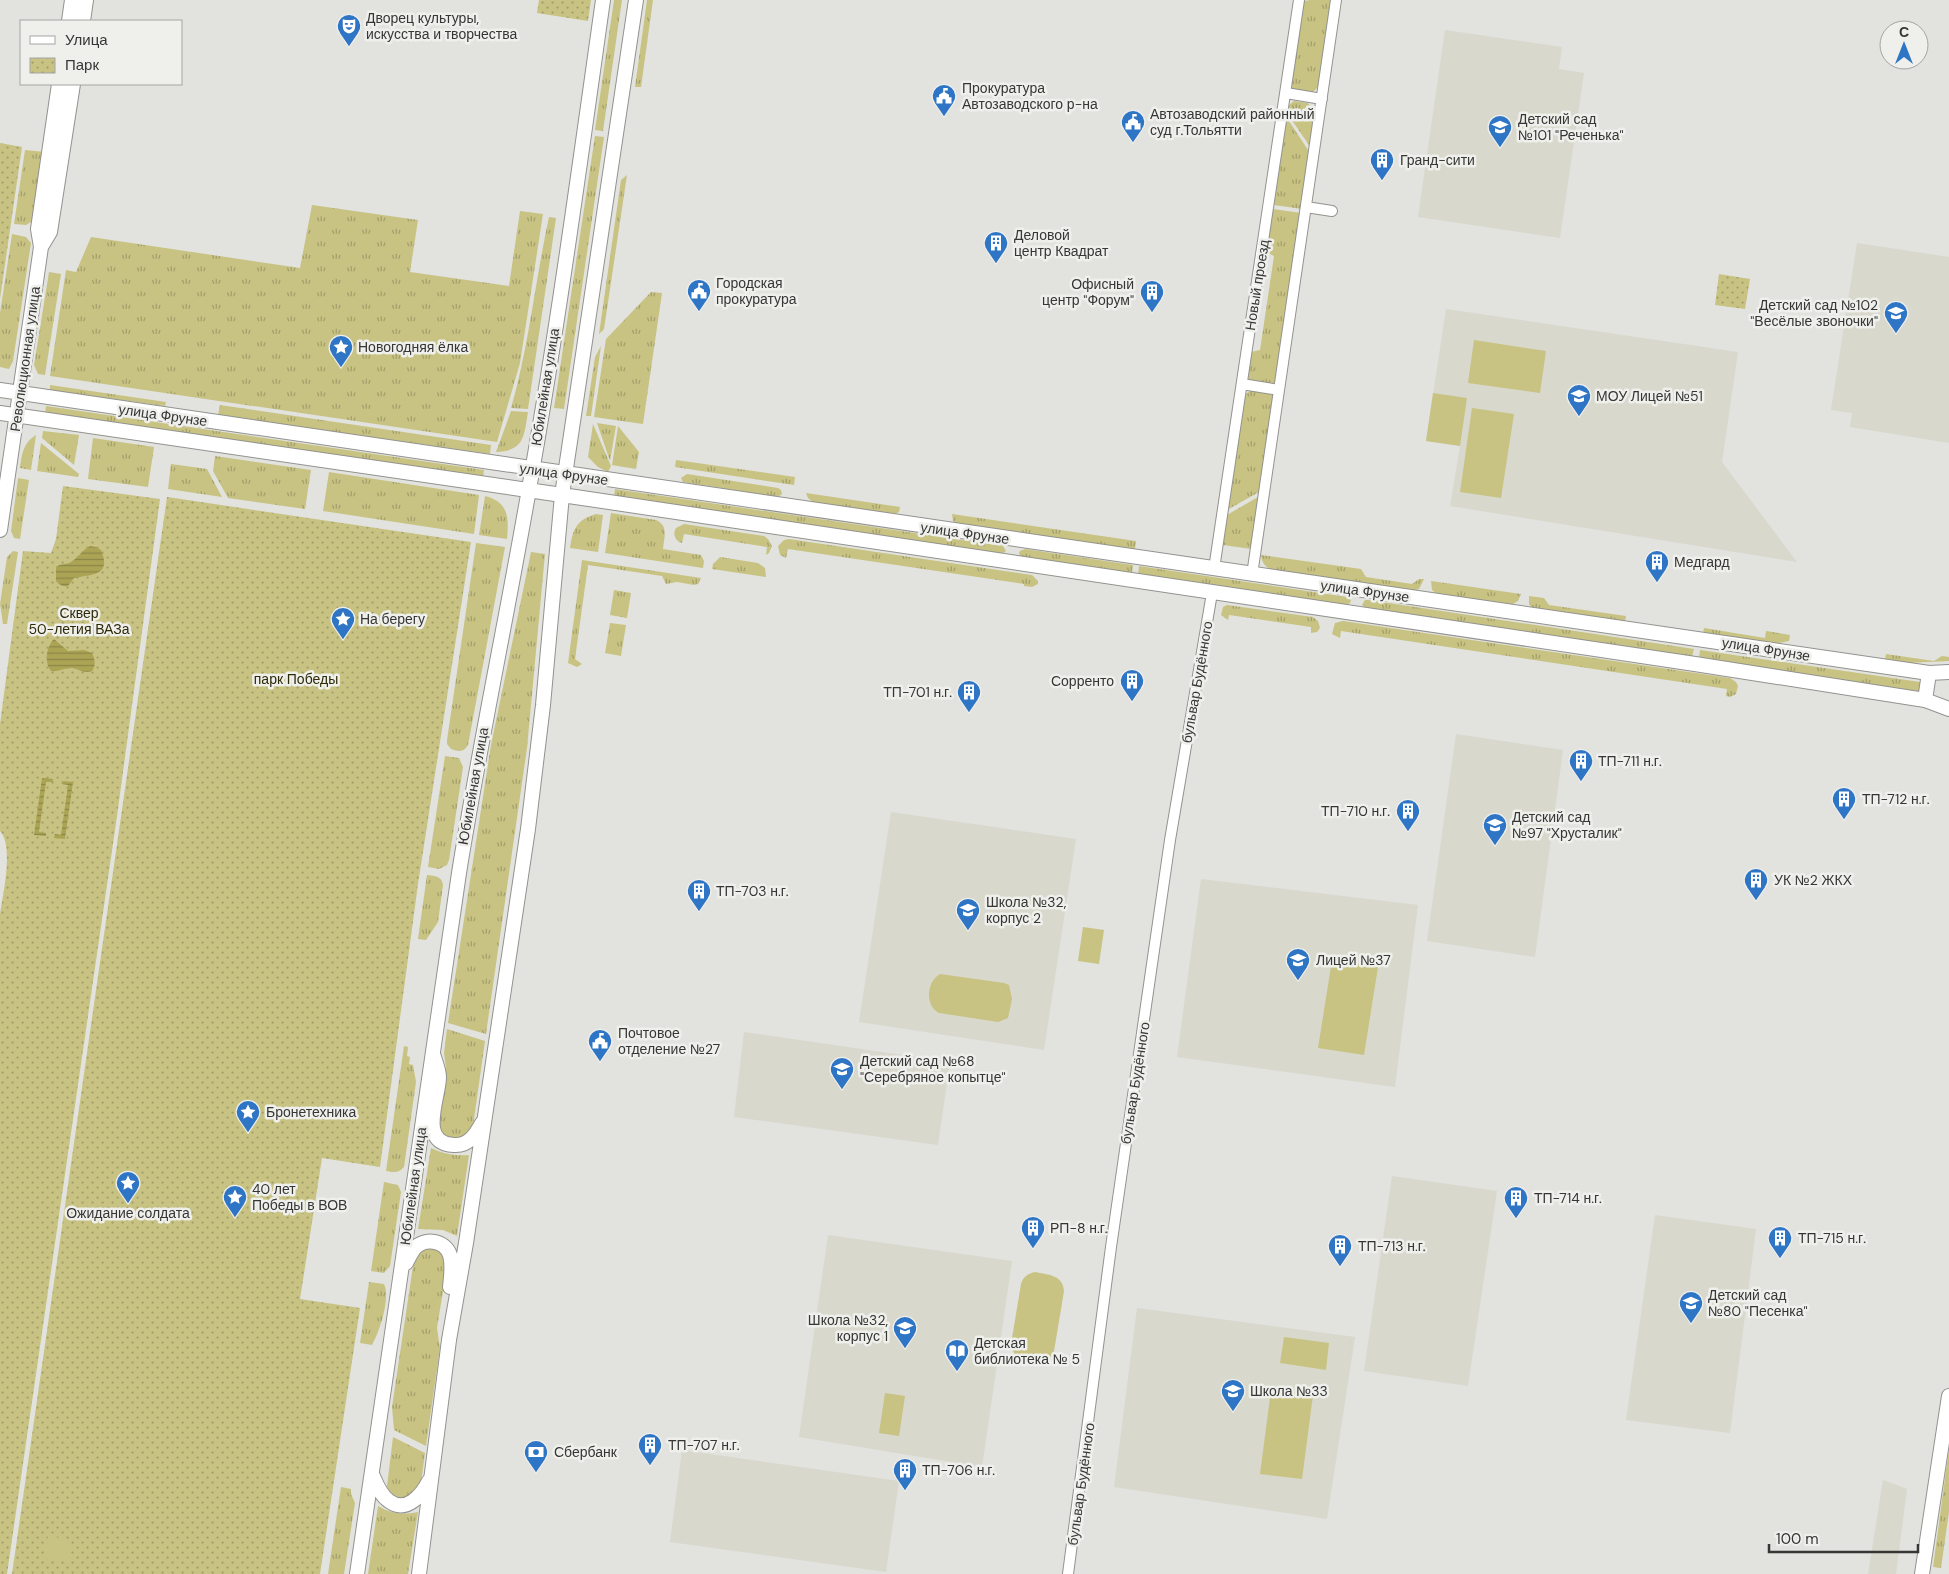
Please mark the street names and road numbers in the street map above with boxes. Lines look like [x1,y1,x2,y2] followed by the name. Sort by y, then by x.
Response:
[1241,238,1273,332] street label: Новый проезд
[6,285,44,433] street label: Революционная улица
[527,327,563,447] street label: Юбилейная улица
[118,400,209,430] street label: улица Фрунзе
[519,459,610,489] street label: улица Фрунзе
[920,518,1011,548] street label: улица Фрунзе
[1320,576,1411,606] street label: улица Фрунзе
[1177,619,1217,744] street label: бульвар Будённого
[1721,633,1812,665] street label: улица Фрунзе
[454,726,492,846] street label: Юбилейная улица
[1116,1020,1154,1145] street label: бульвар Будённого
[396,1126,430,1246] street label: Юбилейная улица
[1063,1421,1099,1546] street label: бульвар Будённого

